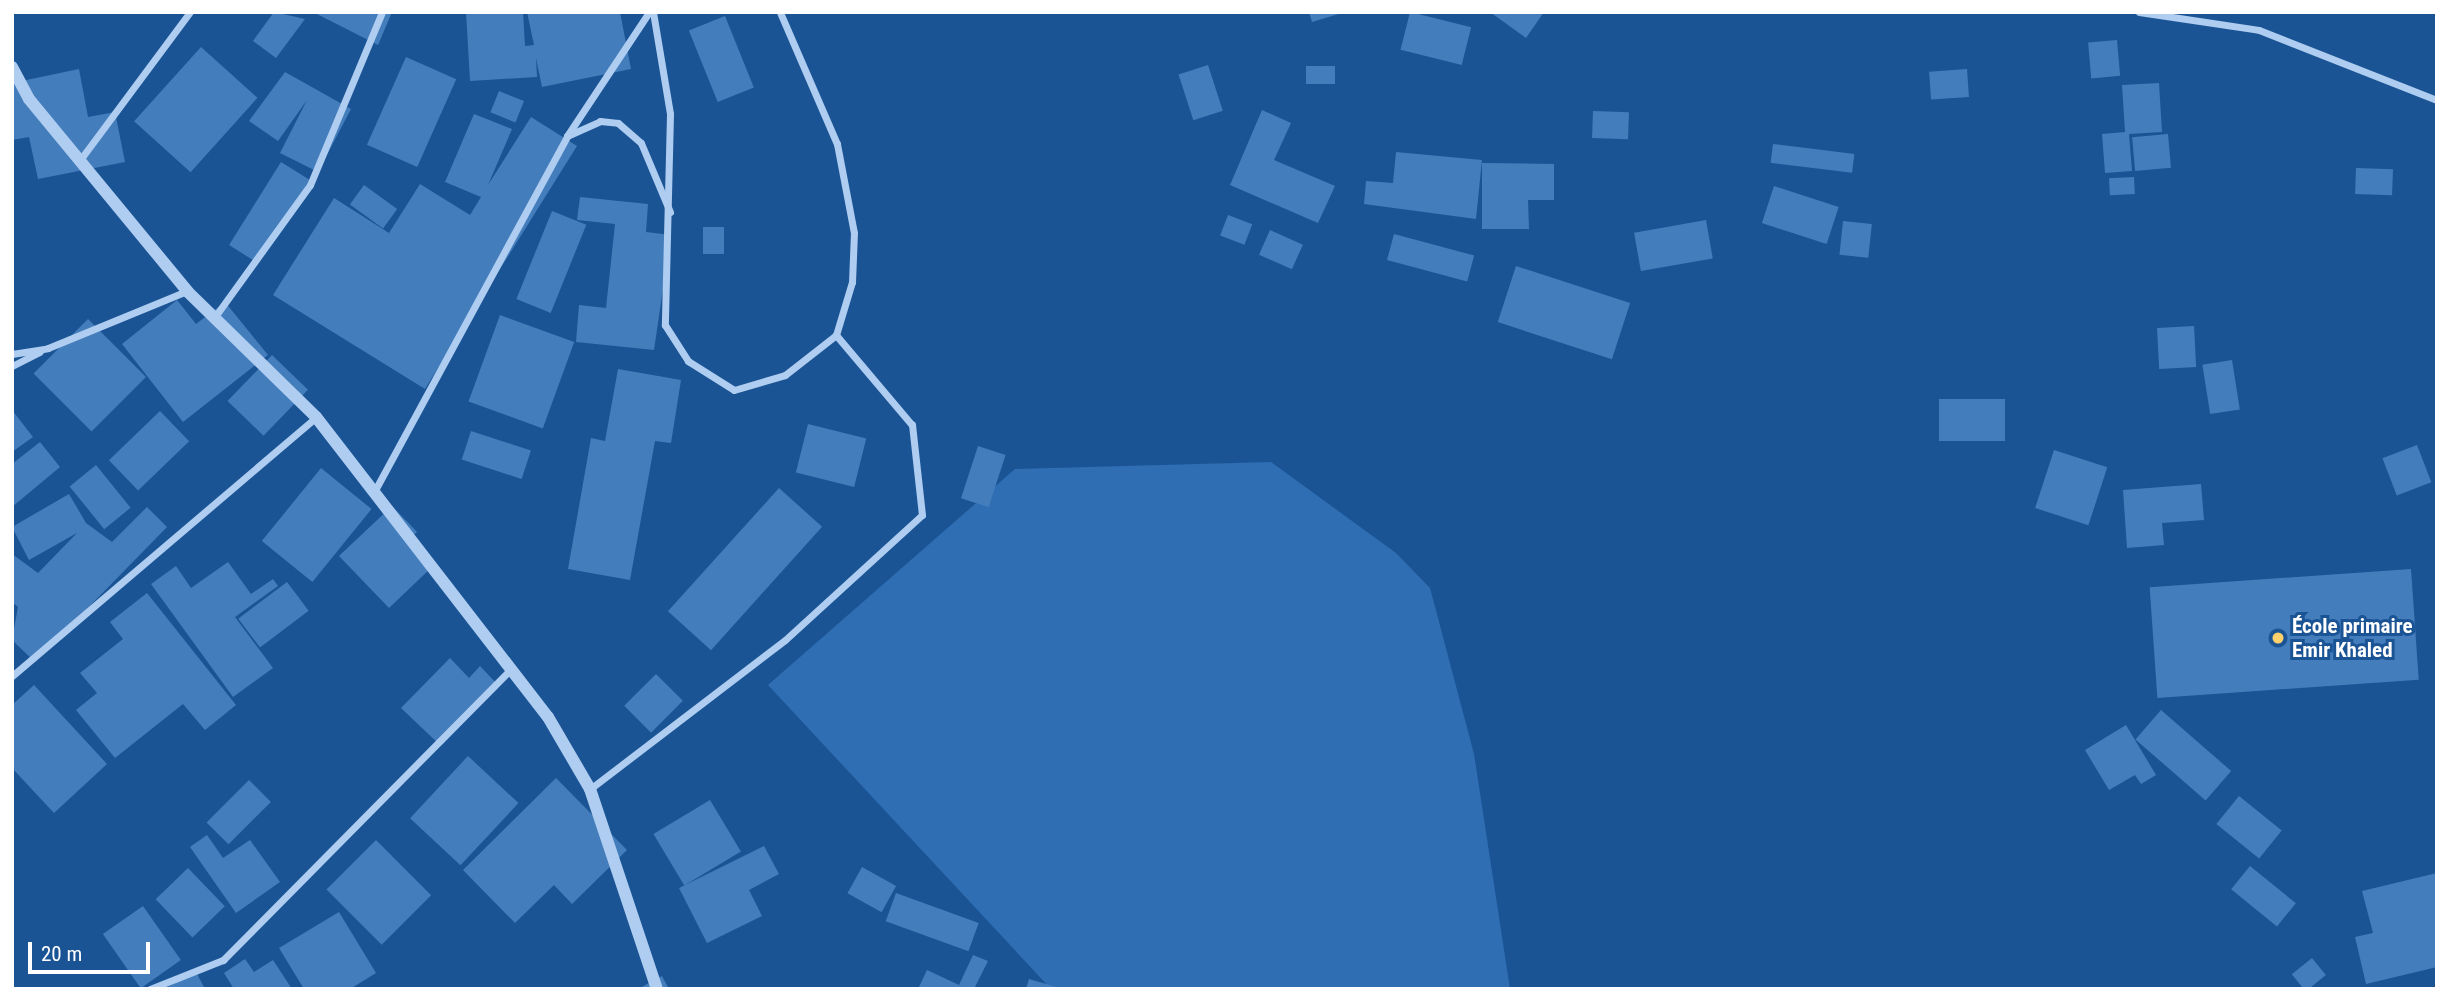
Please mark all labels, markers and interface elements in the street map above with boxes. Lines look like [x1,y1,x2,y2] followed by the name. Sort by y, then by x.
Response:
[2292,613,2413,663] place label: École primaire Emir Khaled
[2270,630,2286,646] marker: École primaire Emir Khaled
[32,928,154,972] scale bar
[41,942,82,966] text: 20 m

